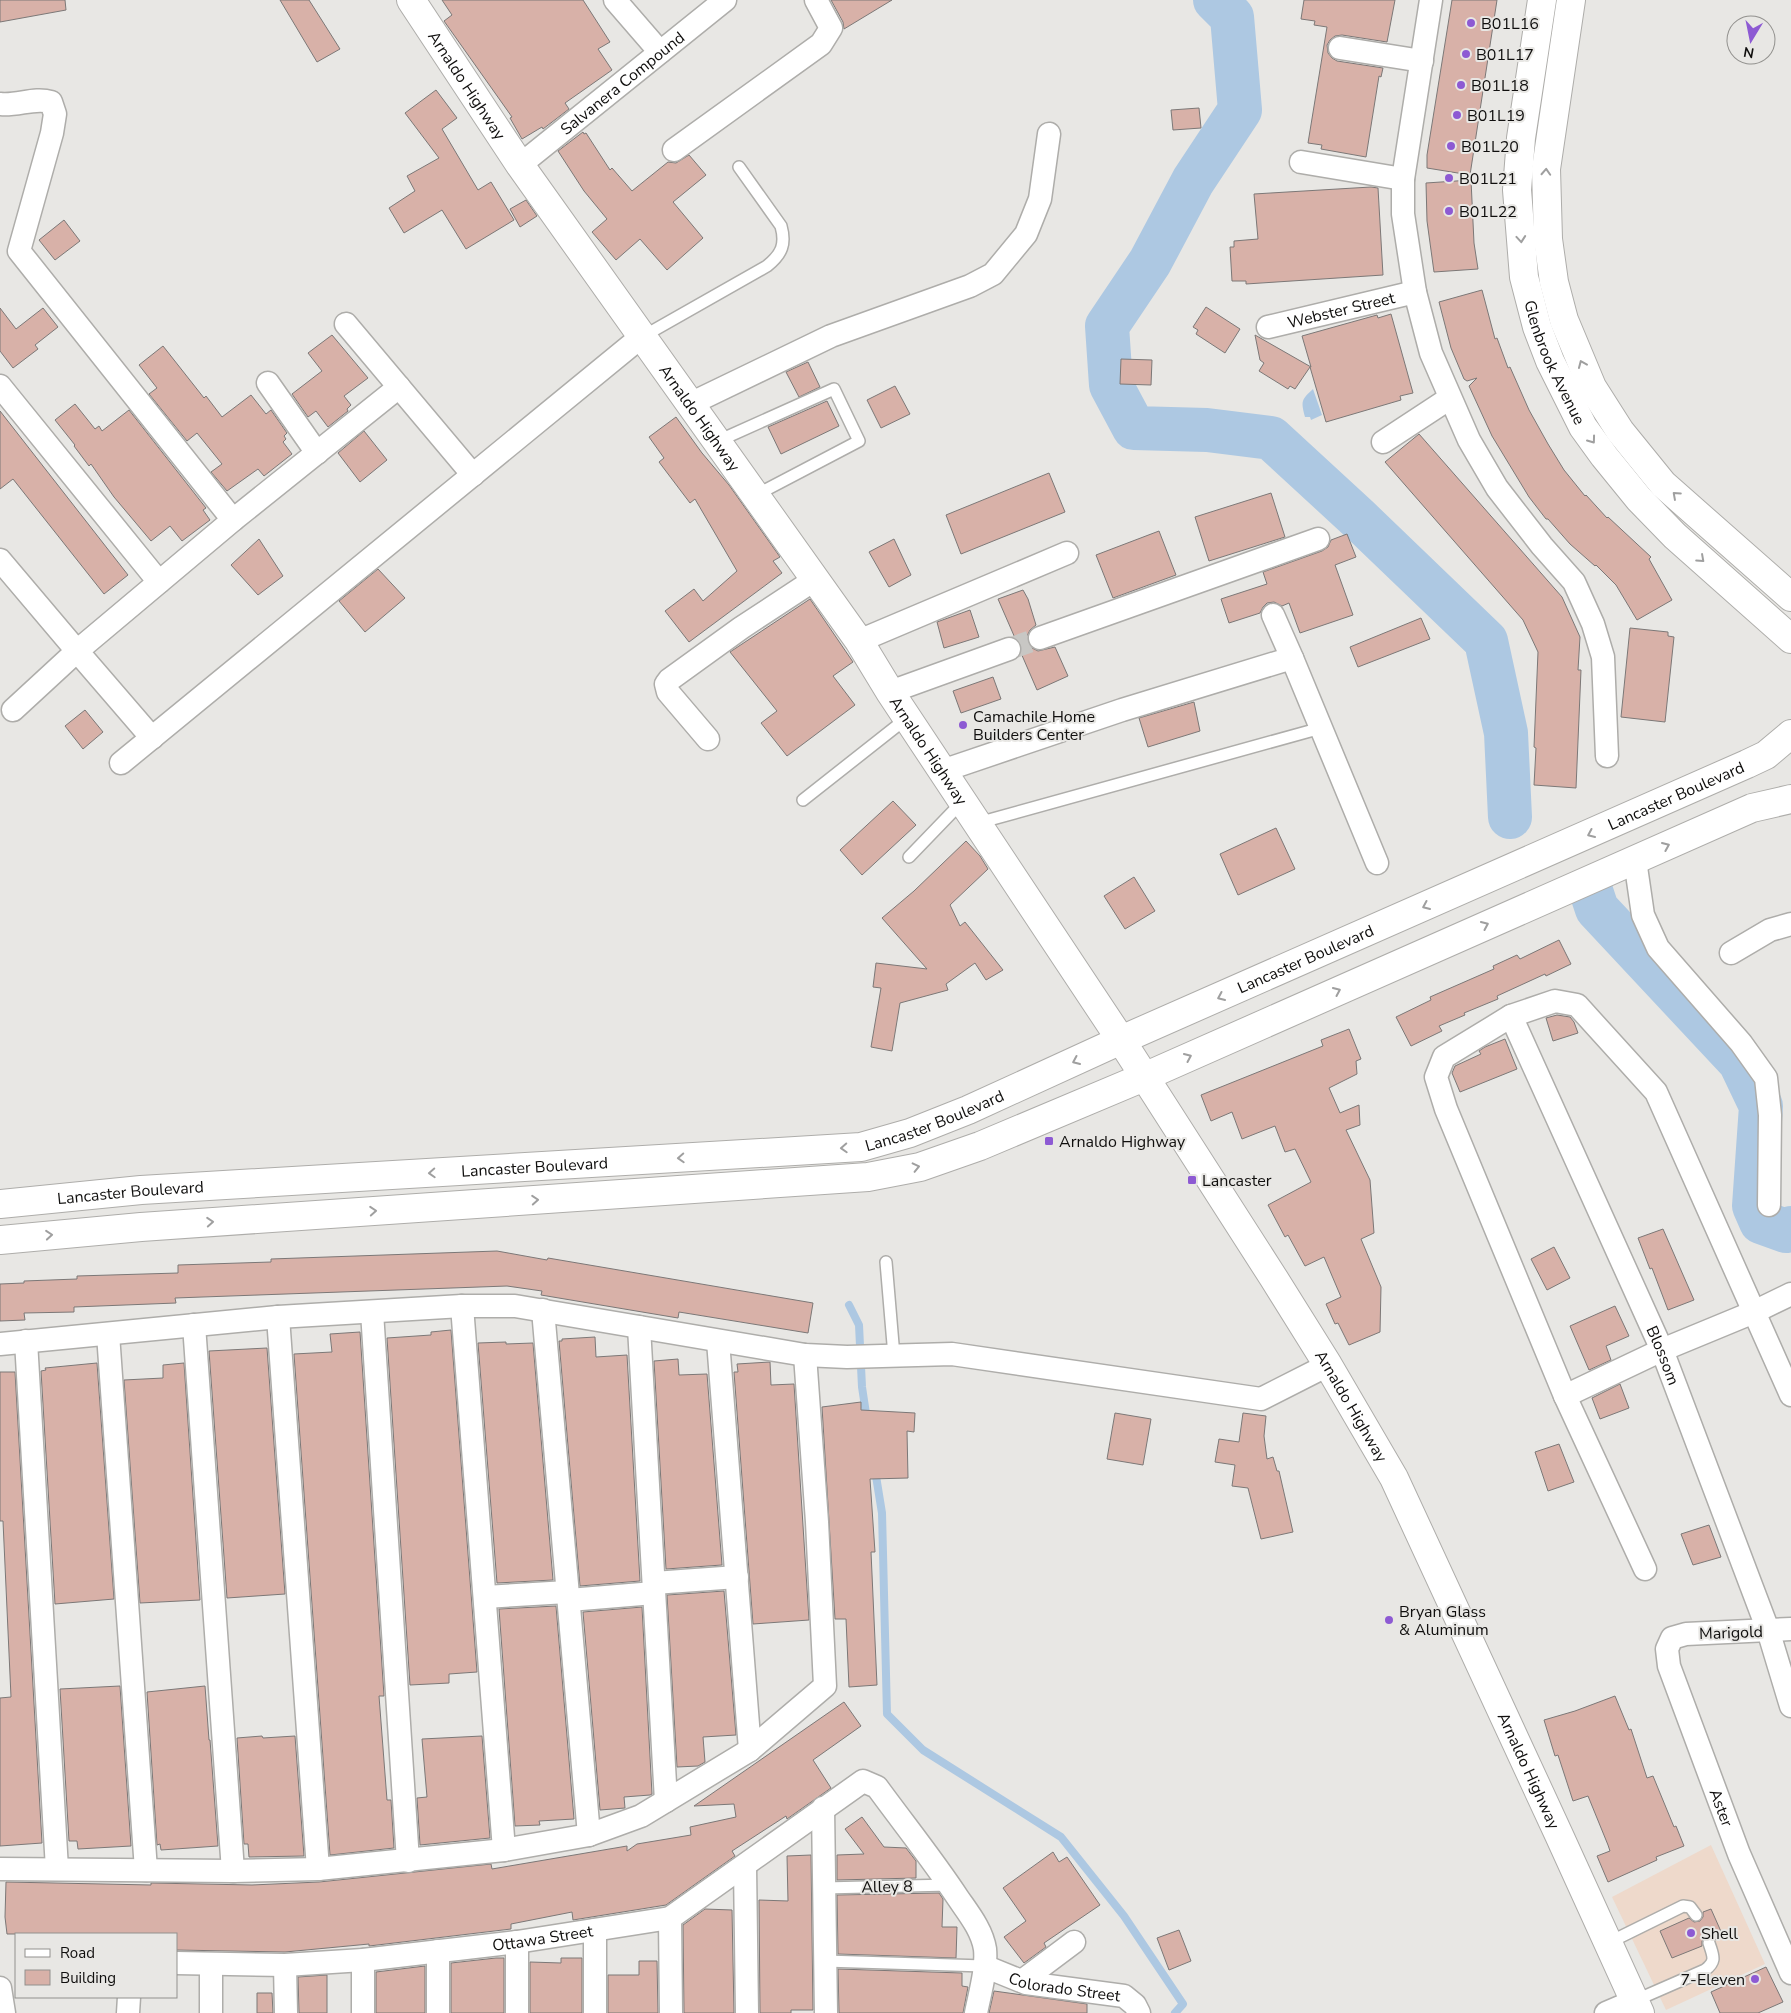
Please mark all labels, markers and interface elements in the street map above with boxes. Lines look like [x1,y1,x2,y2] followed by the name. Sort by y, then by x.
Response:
[1481,13,1539,35] place label: B01L16
[1726,15,1776,65] north arrow
[1465,17,1477,29] marker: B01L16
[422,27,511,145] street label: Arnaldo Highway
[556,27,689,140] street label: Salvanera Compound
[1742,42,1756,63] text: N
[1476,44,1534,66] place label: B01L17
[1460,48,1472,60] marker: B01L17
[1471,75,1529,97] place label: B01L18
[1455,79,1467,91] marker: B01L18
[1467,105,1525,127] place label: B01L19
[1451,109,1463,121] marker: B01L19
[1461,136,1519,158] place label: B01L20
[1445,140,1457,152] marker: B01L20
[1459,168,1517,190] place label: B01L21
[1540,168,1551,176] one-way arrow
[1443,172,1455,184] marker: B01L21
[1459,201,1517,223] place label: B01L22
[1443,205,1455,217] marker: B01L22
[1515,236,1526,244] one-way arrow
[1285,287,1398,334] street label: Webster Street
[1519,298,1590,429] street label: Glenbrook Avenue
[654,360,745,477] street label: Arnaldo Highway
[1577,360,1588,369] one-way arrow
[1586,434,1595,443] one-way arrow
[1673,492,1682,501] one-way arrow
[1695,554,1704,563] one-way arrow
[884,692,972,810] street label: Arnaldo Highway
[973,706,1095,746] place label: Camachile Home Builders Center
[957,719,969,731] marker: Camachile Home Builders Center
[1605,757,1748,836] street label: Lancaster Boulevard
[1587,827,1596,838] one-way arrow
[1662,842,1670,852] one-way arrow
[1422,899,1431,910] one-way arrow
[1234,920,1377,999] street label: Lancaster Boulevard
[1480,921,1489,932] one-way arrow
[1332,986,1341,997] one-way arrow
[1217,990,1226,1001] one-way arrow
[1183,1052,1192,1063] one-way arrow
[1072,1054,1081,1065] one-way arrow
[863,1085,1008,1157] street label: Lancaster Boulevard
[1059,1131,1186,1153] place label: Arnaldo Highway
[1043,1135,1055,1147] marker: Arnaldo Highway
[839,1142,847,1153] one-way arrow
[461,1152,609,1183] street label: Lancaster Boulevard
[677,1152,685,1163] one-way arrow
[911,1162,920,1173] one-way arrow
[427,1167,435,1178] one-way arrow
[1202,1170,1272,1192] place label: Lancaster
[1186,1174,1198,1186] marker: Lancaster
[56,1176,204,1210] street label: Lancaster Boulevard
[531,1194,539,1205] one-way arrow
[369,1205,377,1216] one-way arrow
[207,1216,215,1227] one-way arrow
[45,1230,53,1241] one-way arrow
[1640,1322,1684,1389] street label: Blossom
[1309,1346,1393,1467] street label: Arnaldo Highway
[1399,1601,1489,1641] place label: Bryan Glass & Aluminum
[1383,1614,1395,1626] marker: Bryan Glass & Aluminum
[1699,1621,1763,1645] street label: Marigold
[1492,1709,1565,1834] street label: Arnaldo Highway
[1704,1786,1738,1830] street label: Aster
[861,1876,913,1898] street label: Alley 8
[491,1920,595,1957] street label: Ottawa Street
[1701,1923,1738,1945] place label: Shell
[1685,1927,1697,1939] marker: Shell
[15,1933,178,1998] legend
[60,1943,95,1963] text: Road
[1005,1967,1122,2007] street label: Colorado Street
[60,1968,116,1988] text: Building
[1681,1969,1745,1991] place label: 7-Eleven
[1749,1973,1761,1985] marker: 7-Eleven

